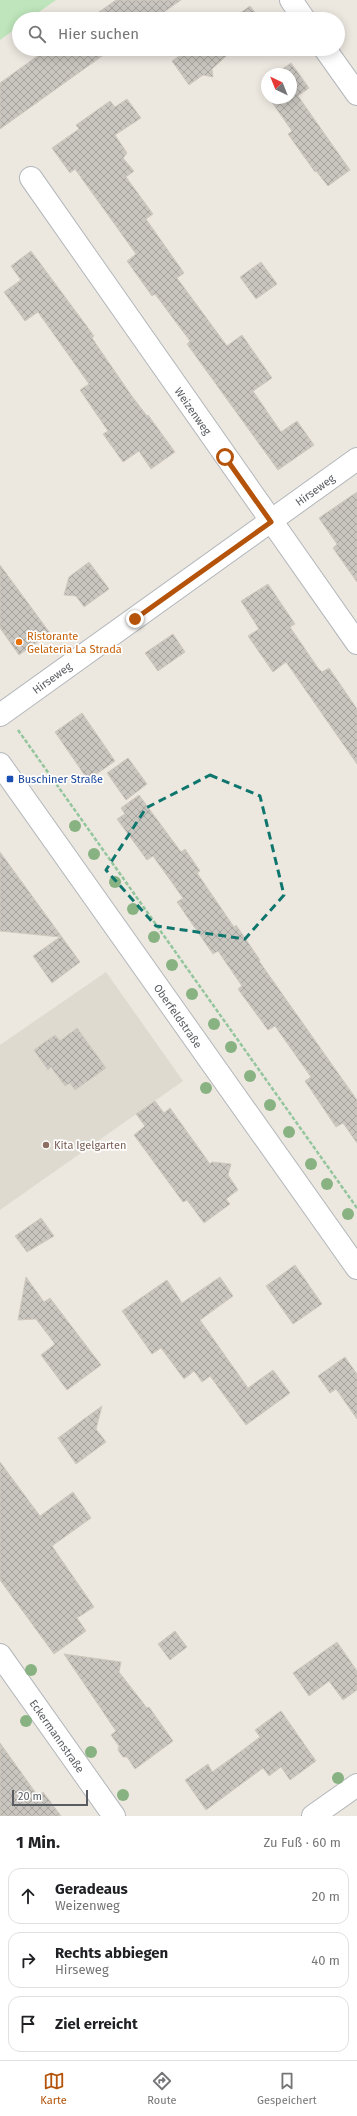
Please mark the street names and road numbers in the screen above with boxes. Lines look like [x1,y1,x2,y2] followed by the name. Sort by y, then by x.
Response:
[172,385,214,438] street label: Weizenweg
[293,472,338,509] street label: Hirseweg
[30,660,75,697] street label: Hirseweg
[151,982,204,1051] street label: Oberfeldstraße
[26,1697,87,1775] street label: Eckermannstraße

